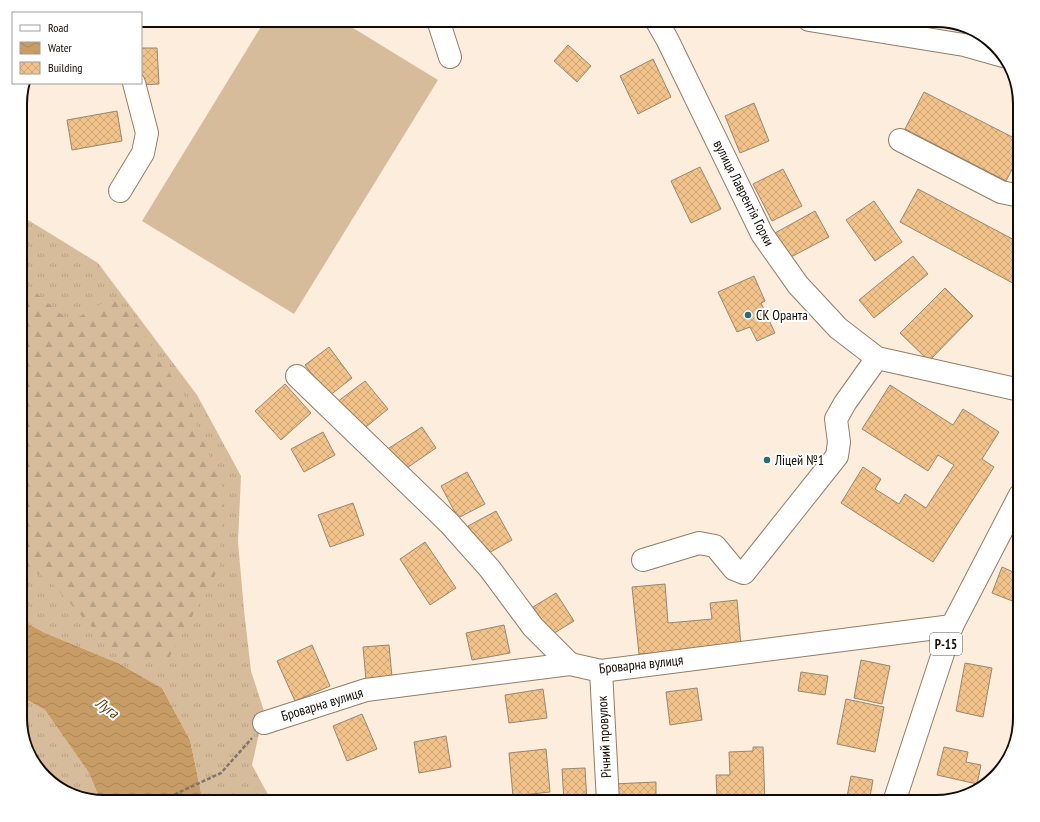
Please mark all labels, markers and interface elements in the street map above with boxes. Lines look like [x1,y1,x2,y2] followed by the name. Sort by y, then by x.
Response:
[12,12,142,84] legend
[48,20,68,35] text: Road
[48,40,73,55] text: Water
[48,60,83,75] text: Building
[709,137,779,249] street label: вулиця Лаврентія Горки
[756,306,808,324] place label: СК Оранта
[743,310,753,320] marker: СК Оранта
[774,451,824,469] place label: Ліцей №1
[762,455,772,465] marker: Ліцей №1
[930,633,962,655] road number: Р-15
[598,651,684,677] street label: Броварна вулиця
[279,683,365,725] street label: Броварна вулиця
[91,692,123,723] water label: Луга
[593,695,615,779] street label: Річний провулок

